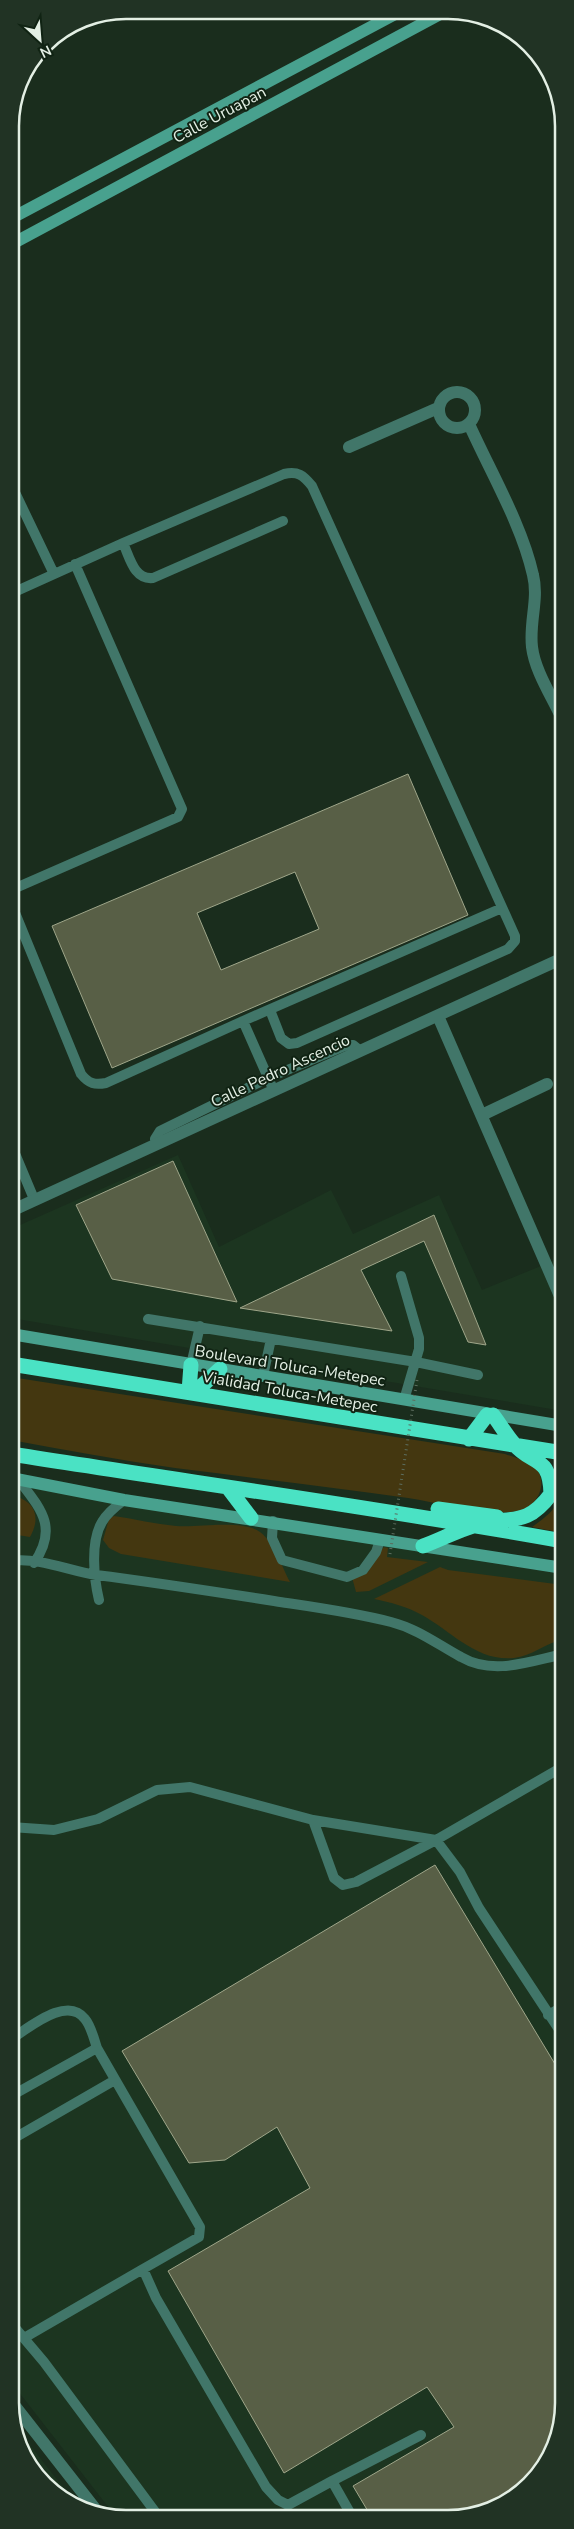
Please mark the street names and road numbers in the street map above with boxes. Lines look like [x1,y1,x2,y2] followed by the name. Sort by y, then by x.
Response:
[169,81,270,149] street label: Calle Uruapan
[207,1029,354,1113] street label: Calle Pedro Ascencio
[193,1340,387,1392] street label: Boulevard Toluca-Metepec
[199,1366,380,1418] street label: Vialidad Toluca-Metepec

